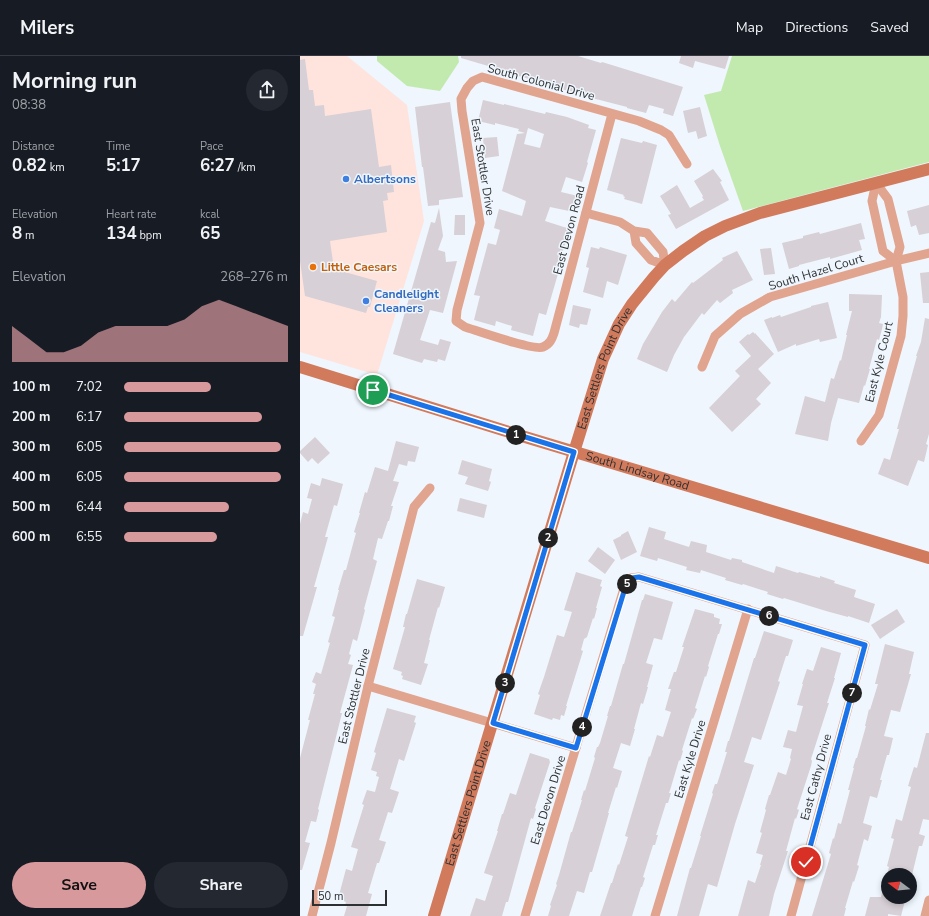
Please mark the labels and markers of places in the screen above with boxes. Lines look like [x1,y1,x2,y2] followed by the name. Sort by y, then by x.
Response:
[354,171,416,187] place label: Albertsons
[341,174,351,184] marker: Albertsons
[321,259,397,275] place label: Little Caesars
[308,262,318,272] marker: Little Caesars
[374,286,439,316] place label: Candlelight Cleaners
[361,296,371,306] marker: Candlelight Cleaners
[356,373,390,407] pin
[506,425,526,445] pin: 1
[538,528,558,548] pin: 2
[617,574,637,594] pin: 5
[759,606,779,626] pin: 6
[495,673,515,693] pin: 3
[842,683,862,703] pin: 7
[572,717,592,737] pin: 4
[789,845,823,879] pin

